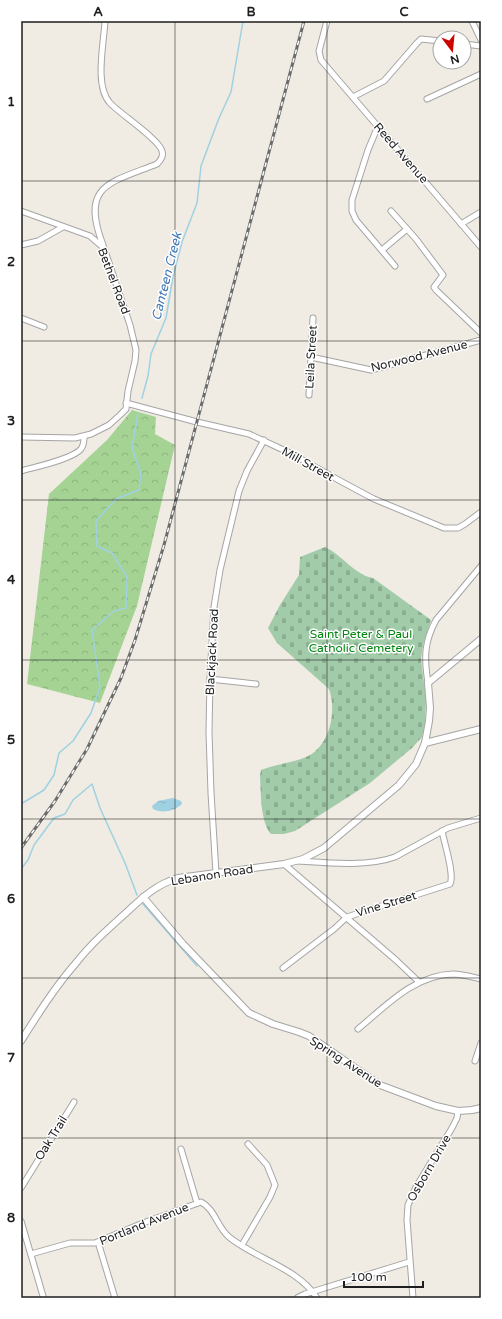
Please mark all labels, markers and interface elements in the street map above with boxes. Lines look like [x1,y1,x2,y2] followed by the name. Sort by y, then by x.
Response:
[93,4,103,20] text: A
[246,4,256,20] text: B
[399,4,409,20] text: C
[432,30,472,70] north arrow
[449,52,461,67] text: N
[7,94,15,110] text: 1
[371,120,431,186] street label: Reed Avenue
[148,230,186,322] water label: Canteen Creek
[95,246,133,316] street label: Bethel Road
[7,254,15,270] text: 2
[302,324,320,389] street label: Leila Street
[369,337,469,375] street label: Norwood Avenue
[7,413,15,429] text: 3
[279,444,337,484] street label: Mill Street
[7,572,16,588] text: 4
[203,608,221,696] street label: Blackjack Road
[309,627,414,655] park label: Saint Peter & Paul Catholic Cemetery
[7,732,15,748] text: 5
[170,862,254,888] street label: Lebanon Road
[354,888,418,920] street label: Vine Street
[7,891,15,907] text: 6
[307,1033,385,1091] street label: Spring Avenue
[7,1050,15,1066] text: 7
[32,1113,70,1163] street label: Oak Trail
[404,1132,454,1204] street label: Osborn Drive
[97,1200,191,1248] street label: Portland Avenue
[7,1210,15,1226] text: 8
[344,1263,423,1289] scale bar
[350,1270,387,1284] text: 100 m

